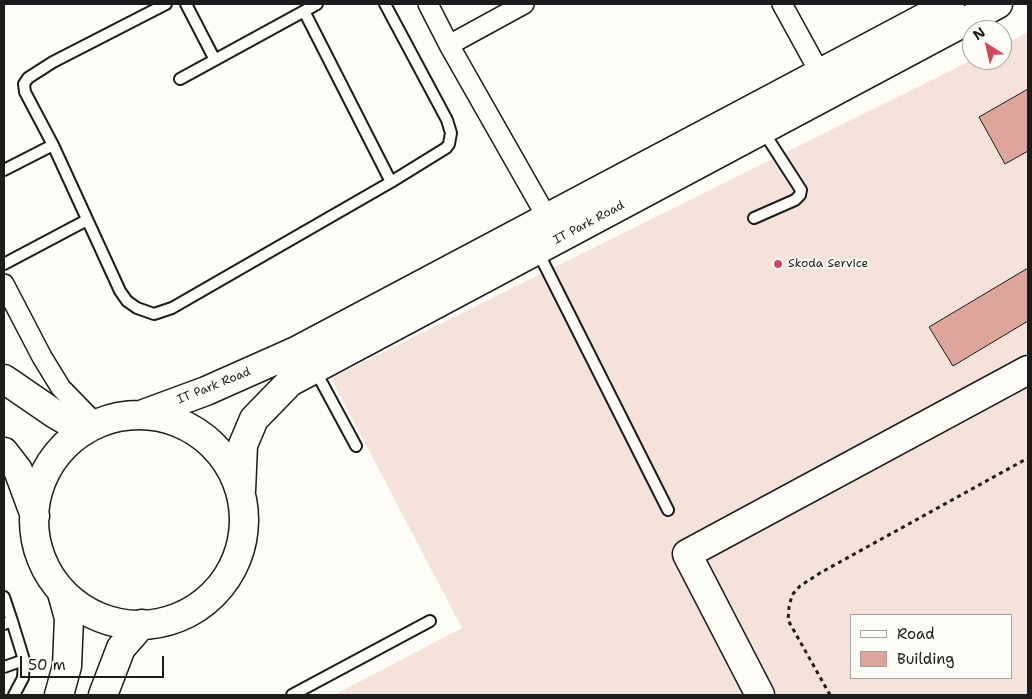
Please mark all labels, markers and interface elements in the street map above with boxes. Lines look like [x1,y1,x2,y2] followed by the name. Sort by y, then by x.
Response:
[962,20,1012,70] north arrow
[969,23,989,44] text: N
[551,198,627,248] street label: IT Park Road
[788,257,868,271] place label: Skoda Service
[772,258,784,270] marker: Skoda Service
[175,365,253,407] street label: IT Park Road
[850,614,1012,679] legend
[897,624,935,644] text: Road
[22,646,166,678] scale bar
[897,649,954,669] text: Building
[28,655,66,675] text: 50 m

